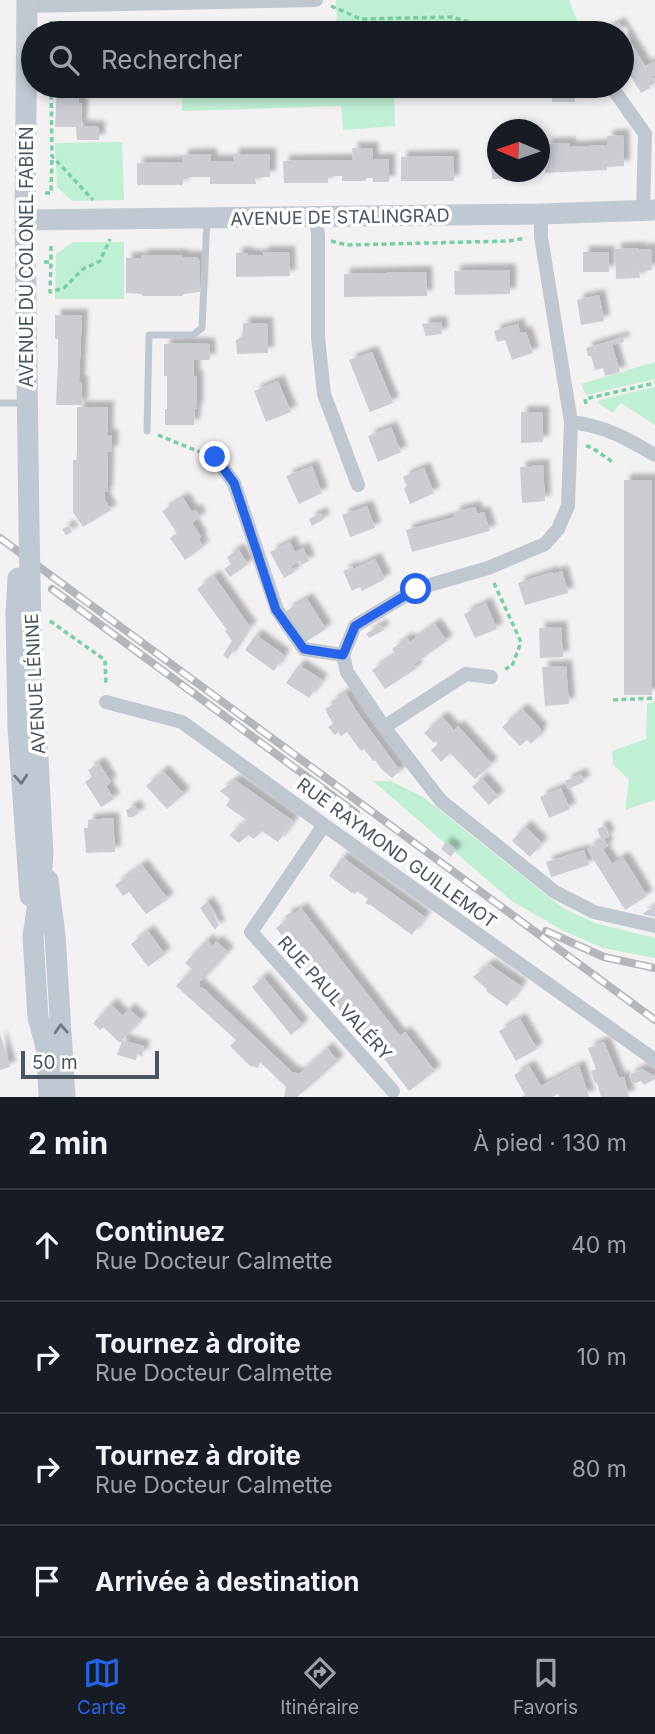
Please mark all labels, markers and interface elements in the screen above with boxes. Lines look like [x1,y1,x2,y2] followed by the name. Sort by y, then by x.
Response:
[21,21,634,98] search box
[45,41,83,79] icon: search
[101,44,242,75] text: Rechercher
[487,119,550,182] north arrow
[16,126,37,388] street label: AVENUE DU COLONEL FABIEN
[230,205,450,229] street label: AVENUE DE STALINGRAD
[199,441,230,472] route end
[400,573,431,604] route start
[20,613,49,755] street label: AVENUE LÉNINE
[13,774,28,785] one-way arrow
[293,774,501,932] street label: RUE RAYMOND GUILLEMOT
[274,931,397,1064] street label: RUE PAUL VALÉRY
[54,1023,69,1034] one-way arrow
[21,1048,159,1080] scale bar
[32,1051,78,1074] text: 50 m
[28,1125,108,1161] text: 2 min
[473,1129,627,1157] text: À pied · 130 m
[95,1216,225,1247] text: Continuez
[28,1226,66,1264] icon: ahead
[571,1231,627,1259] text: 40 m
[95,1247,333,1275] text: Rue Docteur Calmette
[95,1328,301,1359] text: Tournez à droite
[28,1338,66,1376] icon: right
[577,1343,627,1371] text: 10 m
[95,1359,333,1387] text: Rue Docteur Calmette
[95,1440,301,1471] text: Tournez à droite
[28,1450,66,1488] icon: right
[572,1455,627,1483] text: 80 m
[95,1471,333,1499] text: Rue Docteur Calmette
[28,1562,66,1600] icon: arrive
[95,1566,360,1597] text: Arrivée à destination
[77,1654,126,1719] tab: Carte
[280,1654,359,1719] tab: Itinéraire
[513,1654,578,1719] tab: Favoris

